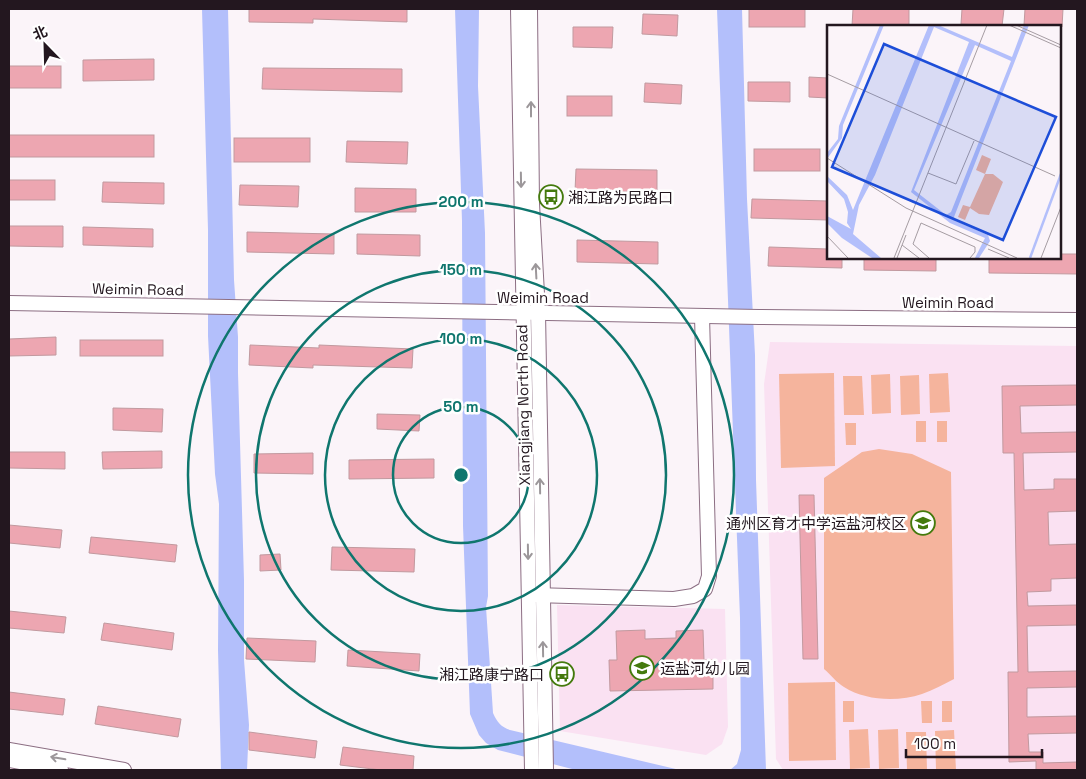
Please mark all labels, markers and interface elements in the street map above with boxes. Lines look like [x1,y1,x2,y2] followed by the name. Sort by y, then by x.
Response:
[20,20,70,70] north arrow
[30,22,50,44] text: 北
[827,25,1061,259] inset map
[526,101,536,118] one-way arrow
[516,172,525,188] one-way arrow
[538,184,564,210] bus stop icon: 湘江路为民路口
[568,188,673,207] place label: 湘江路为民路口
[439,192,483,211] text: 200 m
[440,260,482,279] text: 150 m
[531,263,540,279] one-way arrow
[92,279,184,299] street label: Weimin Road
[497,288,589,307] street label: Weimin Road
[902,293,994,312] street label: Weimin Road
[512,324,534,486] street label: Xiangjiang North Road
[440,329,482,348] text: 100 m
[443,397,479,416] text: 50 m
[452,466,470,484] centre of rings
[535,478,545,494] one-way arrow
[910,510,936,536] school or university icon: 通州区育才中学运盐河校区
[726,514,906,533] place label: 通州区育才中学运盐河校区
[523,544,533,560] one-way arrow
[538,641,548,657] one-way arrow
[629,655,655,681] school or university icon: 运盐河幼儿园
[660,659,750,678] place label: 运盐河幼儿园
[549,661,575,687] bus stop icon: 湘江路康宁路口
[439,665,544,684] place label: 湘江路康宁路口
[906,726,1042,758] scale bar
[914,734,956,753] text: 100 m
[51,753,67,763] one-way arrow

